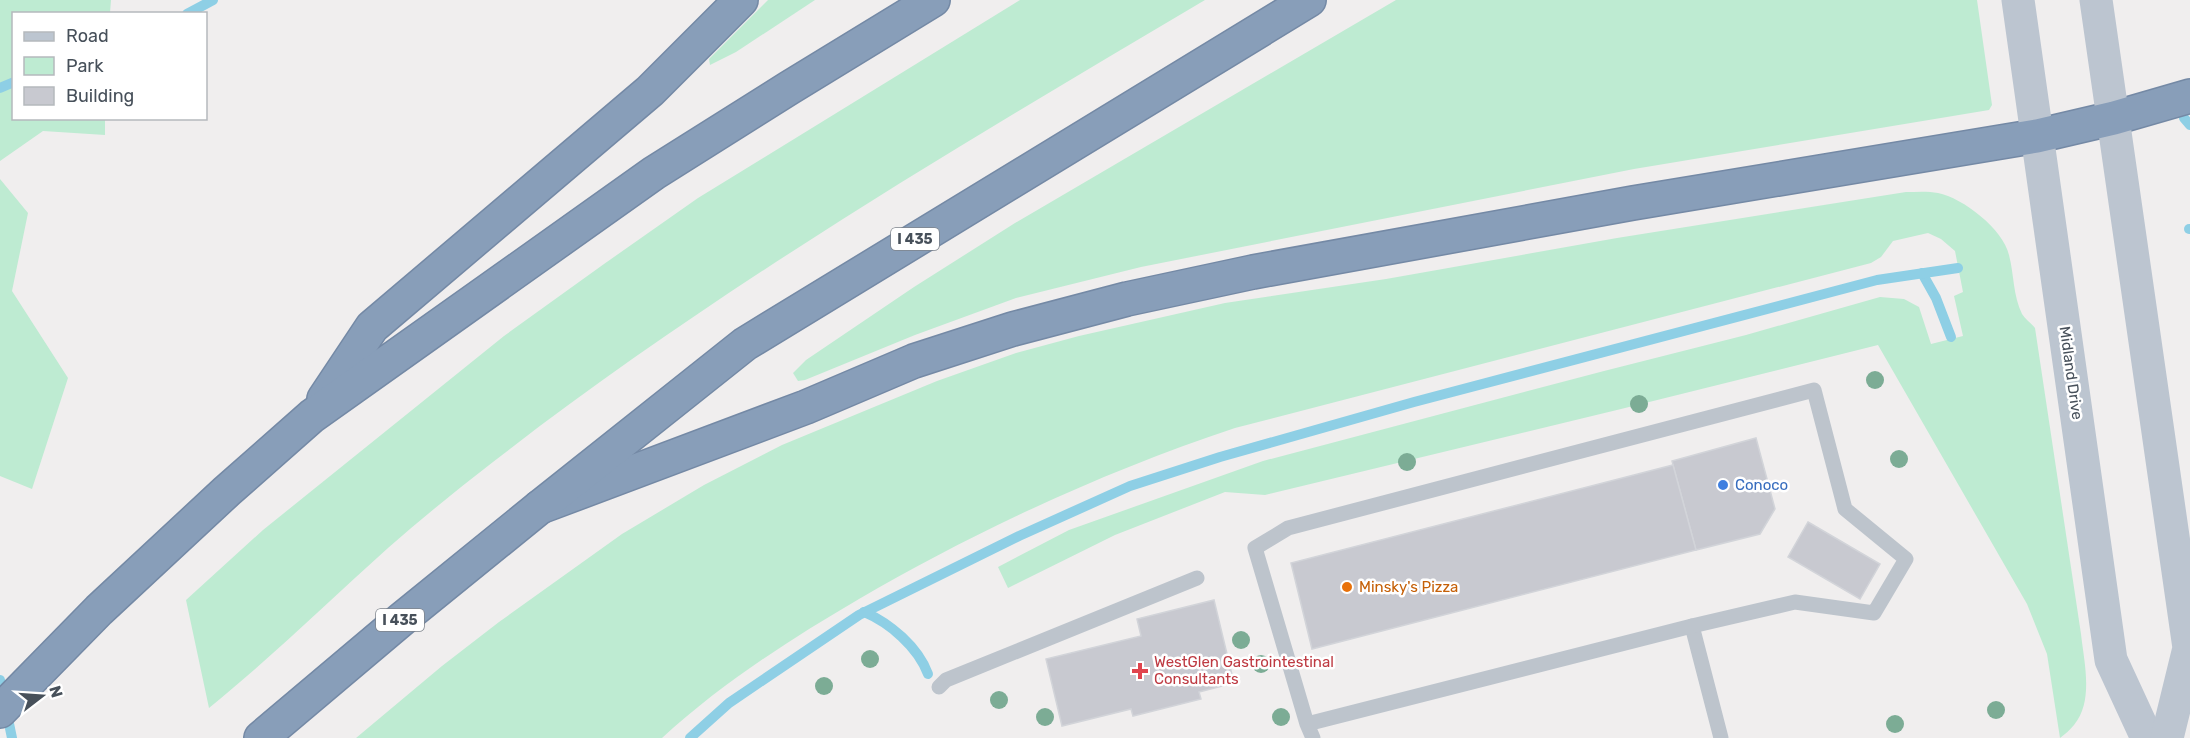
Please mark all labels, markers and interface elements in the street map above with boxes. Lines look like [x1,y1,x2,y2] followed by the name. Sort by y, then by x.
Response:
[12,12,207,120] legend
[66,25,109,47] text: Road
[66,55,104,77] text: Park
[66,85,134,107] text: Building
[891,228,939,250] road number: I 435
[2056,325,2086,421] street label: Midland Drive
[1735,476,1788,494] place label: Conoco
[1716,478,1730,492] marker: Conoco
[1359,578,1458,596] place label: Minsky's Pizza
[1340,580,1354,594] marker: Minsky's Pizza
[376,609,424,631] road number: I 435
[1154,653,1334,688] place label: WestGlen Gastrointestinal Consultants
[1131,662,1149,680] marker: WestGlen Gastrointestinal Consultants
[12,666,72,726] north arrow
[45,683,67,700] text: N

